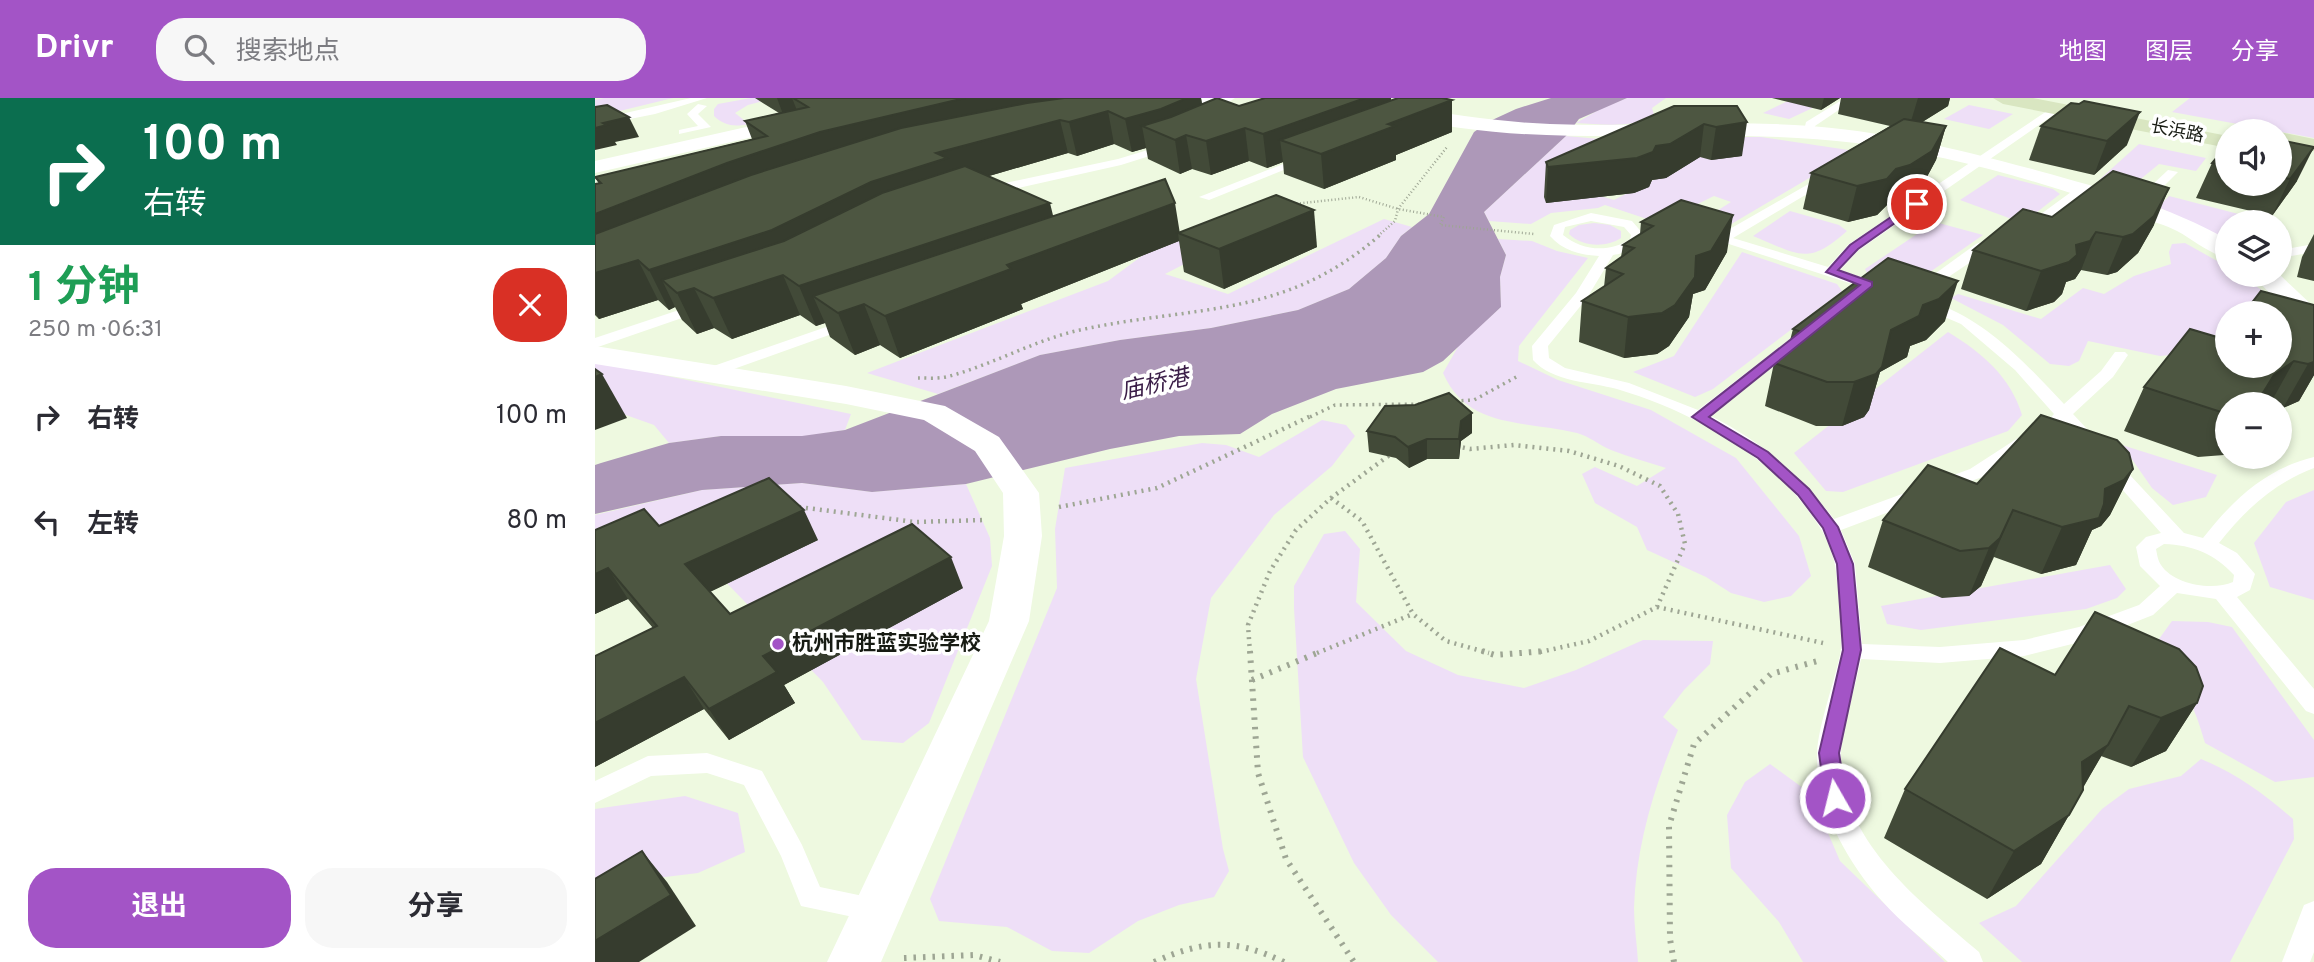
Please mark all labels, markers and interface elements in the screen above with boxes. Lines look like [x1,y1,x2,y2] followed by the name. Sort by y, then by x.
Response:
[156,18,646,81] search box
[35,28,114,70] text: Drivr
[180,30,218,68] icon: search
[236,36,340,69] text: 搜索地点
[2059,38,2107,68] text: 地图
[2145,38,2193,68] text: 图层
[2231,38,2279,68] text: 分享
[143,116,282,178] text: 100 m
[2148,116,2206,148] street label: 长浜路
[2215,119,2292,469] map controls
[2215,119,2292,196] button: sound
[28,126,119,217] icon: right
[1887,174,1947,234] pin
[1898,185,1936,223] icon: arrive
[143,186,207,226] text: 右转
[2215,210,2292,287] button: layers
[28,263,139,316] text: 1 分钟
[493,268,567,342] button: close
[2215,301,2292,378] button: +
[28,316,163,345] text: 250 m · 06:31
[1118,363,1195,408] water label: 庙桥港
[2215,392,2292,469] button: −
[28,398,66,436] icon: right
[496,400,567,433] text: 100 m
[87,404,139,437] text: 右转
[28,503,66,541] icon: left
[507,505,567,538] text: 80 m
[87,509,139,542] text: 左转
[792,631,981,658] place label: 杭州市胜蓝实验学校
[770,636,786,652] marker: 杭州市胜蓝实验学校
[1798,761,1872,835] position arrow
[28,868,291,948] button: 退出
[305,868,567,948] button: 分享

